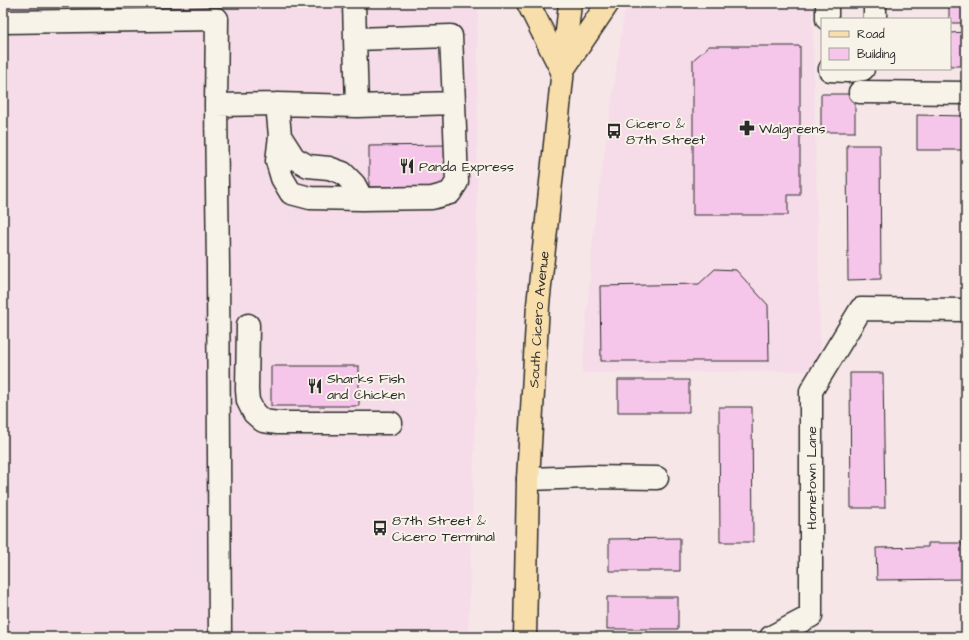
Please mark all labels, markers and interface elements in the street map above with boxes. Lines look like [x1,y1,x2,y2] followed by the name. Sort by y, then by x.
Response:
[821,18,951,70] legend
[857,26,885,43] text: Road
[857,46,895,64] text: Building
[626,114,705,150] place label: Cicero & 87th Street
[738,119,756,137] pharmacy icon: Walgreens
[759,119,826,139] place label: Walgreens
[605,122,623,140] bus stop icon: Cicero & 87th Street
[398,157,416,175] restaurant icon: Panda Express
[419,157,514,177] place label: Panda Express
[524,250,555,389] street label: South Cicero Avenue
[327,369,405,405] place label: Sharks Fish and Chicken
[306,377,324,395] restaurant icon: Sharks Fish and Chicken
[802,426,822,530] street label: Hometown Lane
[392,511,495,547] place label: 87th Street & Cicero Terminal
[371,519,389,537] bus stop icon: 87th Street & Cicero Terminal

